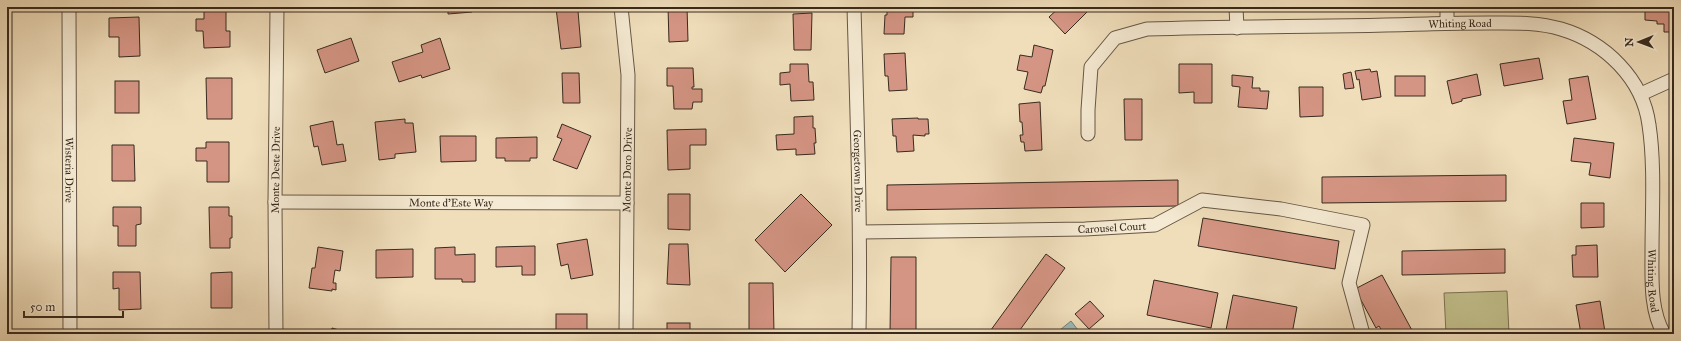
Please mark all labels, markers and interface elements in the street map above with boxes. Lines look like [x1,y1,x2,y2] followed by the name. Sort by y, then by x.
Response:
[1428,17,1492,31] street label: Whiting Road
[1619,22,1659,62] north arrow
[1623,37,1636,47] text: N
[269,126,283,214] street label: Monte Deste Drive
[620,127,635,213] street label: Monte Doro Drive
[850,130,865,213] street label: Georgetown Drive
[62,137,76,203] street label: Wisteria Drive
[409,196,494,210] street label: Monte d'Este Way
[1078,220,1147,236] street label: Carousel Court
[1645,249,1662,314] street label: Whiting Road
[24,293,123,319] scale bar
[30,300,55,314] text: 50 m

